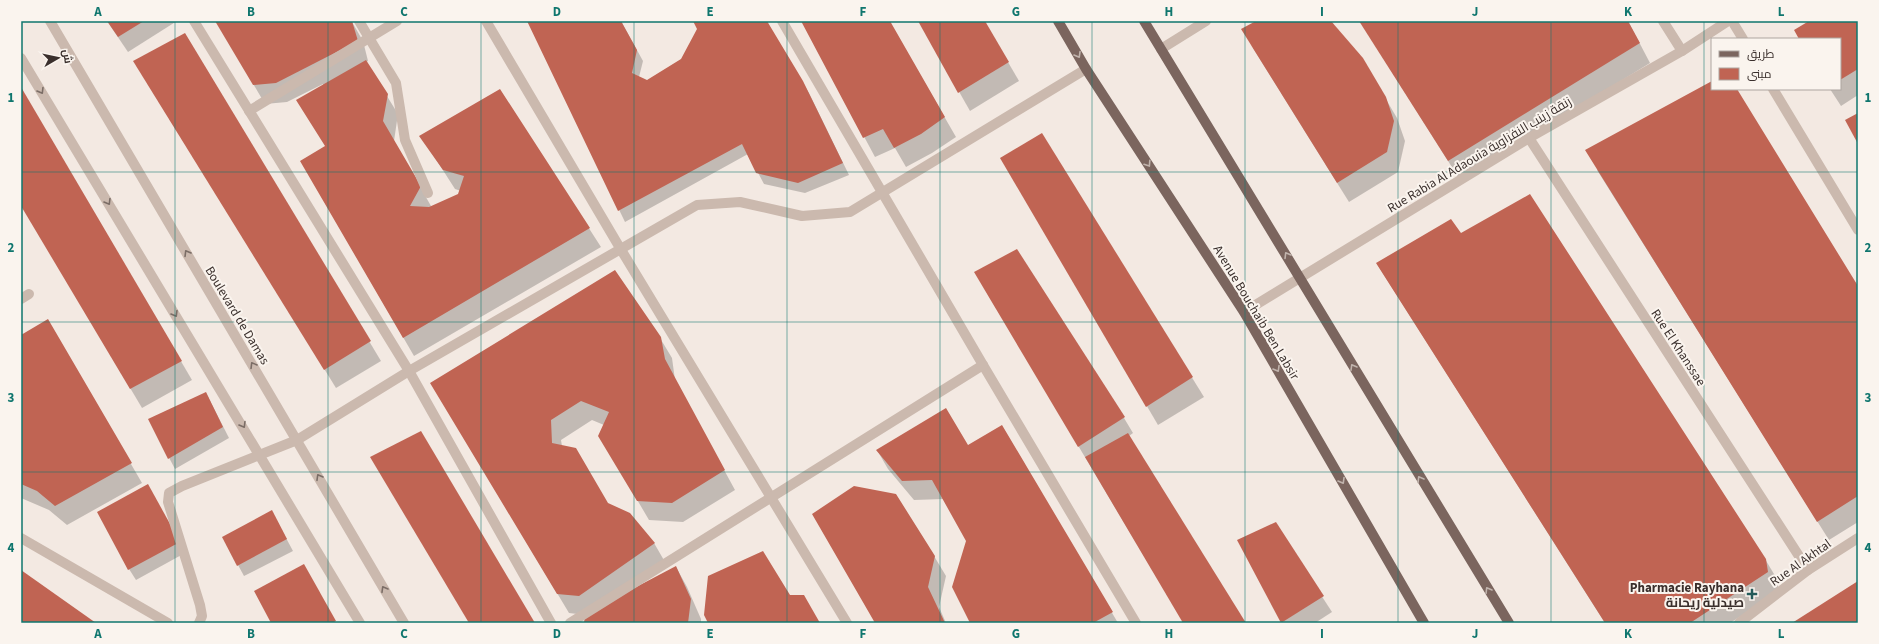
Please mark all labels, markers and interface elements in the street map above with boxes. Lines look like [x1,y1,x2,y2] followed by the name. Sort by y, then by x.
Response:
[93,3,102,21] text: A
[247,3,255,21] text: B
[400,3,408,21] text: C
[553,3,561,21] text: D
[706,3,714,21] text: E
[860,3,867,21] text: F
[1012,3,1020,21] text: G
[1165,3,1173,21] text: H
[1320,3,1324,21] text: I
[1472,3,1478,21] text: J
[1624,3,1633,21] text: K
[1778,3,1785,21] text: L
[38,38,78,78] north arrow
[1711,38,1841,90] legend
[1747,46,1775,63] text: طريق
[59,48,76,65] text: ش
[1073,51,1080,58] one-way arrow
[1747,66,1772,83] text: مبنى
[37,87,44,94] one-way arrow
[8,89,15,107] text: 1
[1865,89,1872,107] text: 1
[1384,93,1575,217] street label: Rue Rabia Al Adaouia زنقة زينب النفزاوية
[1143,160,1151,167] one-way arrow
[104,198,111,205] one-way arrow
[8,239,15,257] text: 2
[1865,239,1872,257] text: 2
[1209,242,1304,384] street label: Avenue Bouchaib Ben Labsir
[184,250,191,257] one-way arrow
[1285,253,1292,260] one-way arrow
[201,263,274,369] street label: Boulevard de Damas
[1647,306,1710,390] street label: Rue El Khanssae
[171,310,178,317] one-way arrow
[250,362,257,369] one-way arrow
[1351,364,1358,372] one-way arrow
[1272,365,1279,372] one-way arrow
[8,389,15,407] text: 3
[1865,389,1872,407] text: 3
[238,421,245,428] one-way arrow
[316,474,323,481] one-way arrow
[1418,476,1425,483] one-way arrow
[1338,477,1345,484] one-way arrow
[1766,535,1835,591] street label: Rue Al Akhtal
[8,539,15,557] text: 4
[1865,539,1872,557] text: 4
[1630,579,1744,612] place label: Pharmacie Rayhana صيدلية ريحانة
[381,586,388,593] one-way arrow
[1486,587,1493,594] one-way arrow
[1747,589,1757,599] marker: Pharmacie Rayhana صيدلية ريحانة
[93,625,102,643] text: A
[247,625,255,643] text: B
[400,625,408,643] text: C
[553,625,561,643] text: D
[706,625,714,643] text: E
[860,625,867,643] text: F
[1012,625,1020,643] text: G
[1165,625,1173,643] text: H
[1320,625,1324,643] text: I
[1472,625,1478,643] text: J
[1624,625,1633,643] text: K
[1778,625,1785,643] text: L

